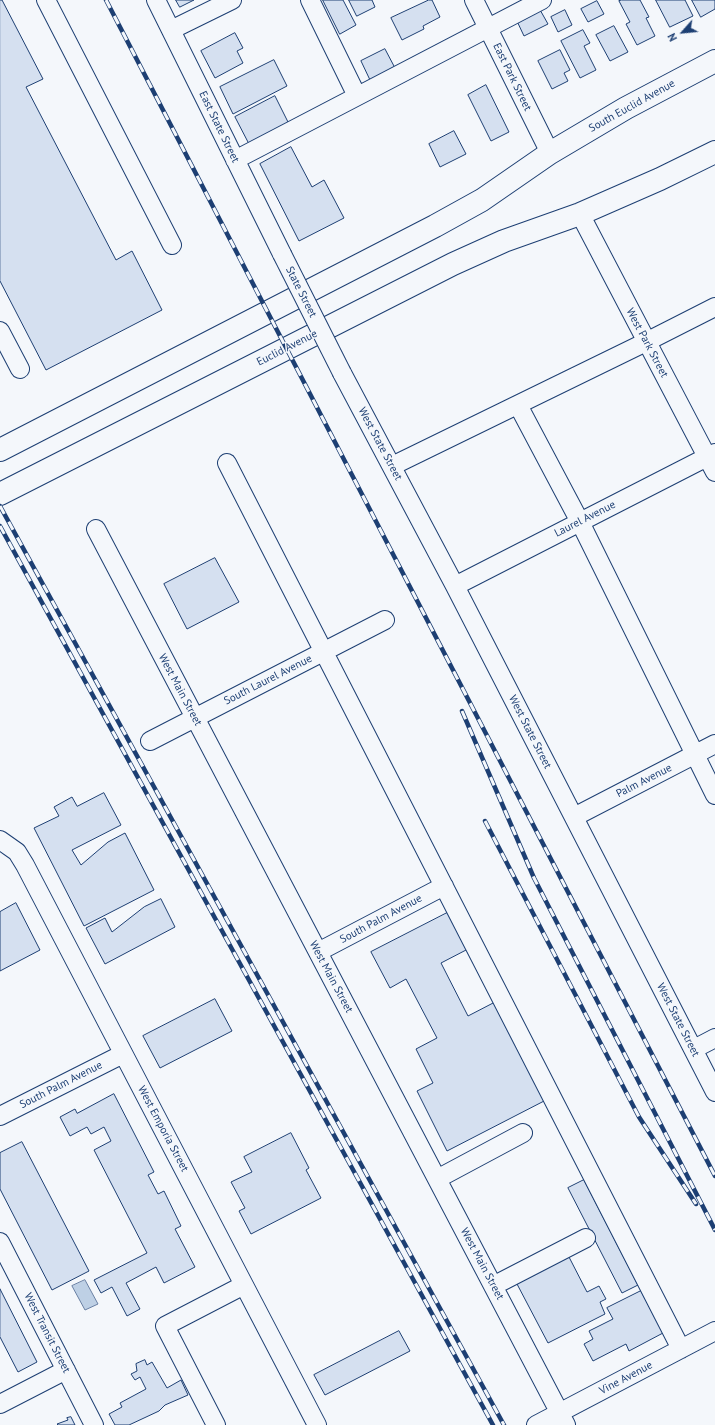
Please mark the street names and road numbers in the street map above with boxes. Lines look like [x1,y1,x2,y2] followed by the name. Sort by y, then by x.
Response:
[490,41,534,113] street label: East Park Street
[587,77,677,135] street label: South Euclid Avenue
[196,89,242,165] street label: East State Street
[283,264,319,320] street label: State Street
[623,306,671,380] street label: West Park Street
[255,327,319,369] street label: Euclid Avenue
[355,405,405,483] street label: West State Street
[552,498,618,540] street label: Laurel Avenue
[155,652,205,728] street label: West Main Street
[222,652,314,708] street label: South Laurel Avenue
[506,693,554,771] street label: West State Street
[614,761,674,801] street label: Palm Avenue
[338,892,424,946] street label: South Palm Avenue
[306,939,356,1015] street label: West Main Street
[654,981,702,1059] street label: West State Street
[17,1058,105,1112] street label: South Palm Avenue
[135,1084,191,1174] street label: West Emporia Street
[457,1226,507,1302] street label: West Main Street
[21,1291,73,1375] street label: West Transit Street
[597,1359,655,1397] street label: Vine Avenue

